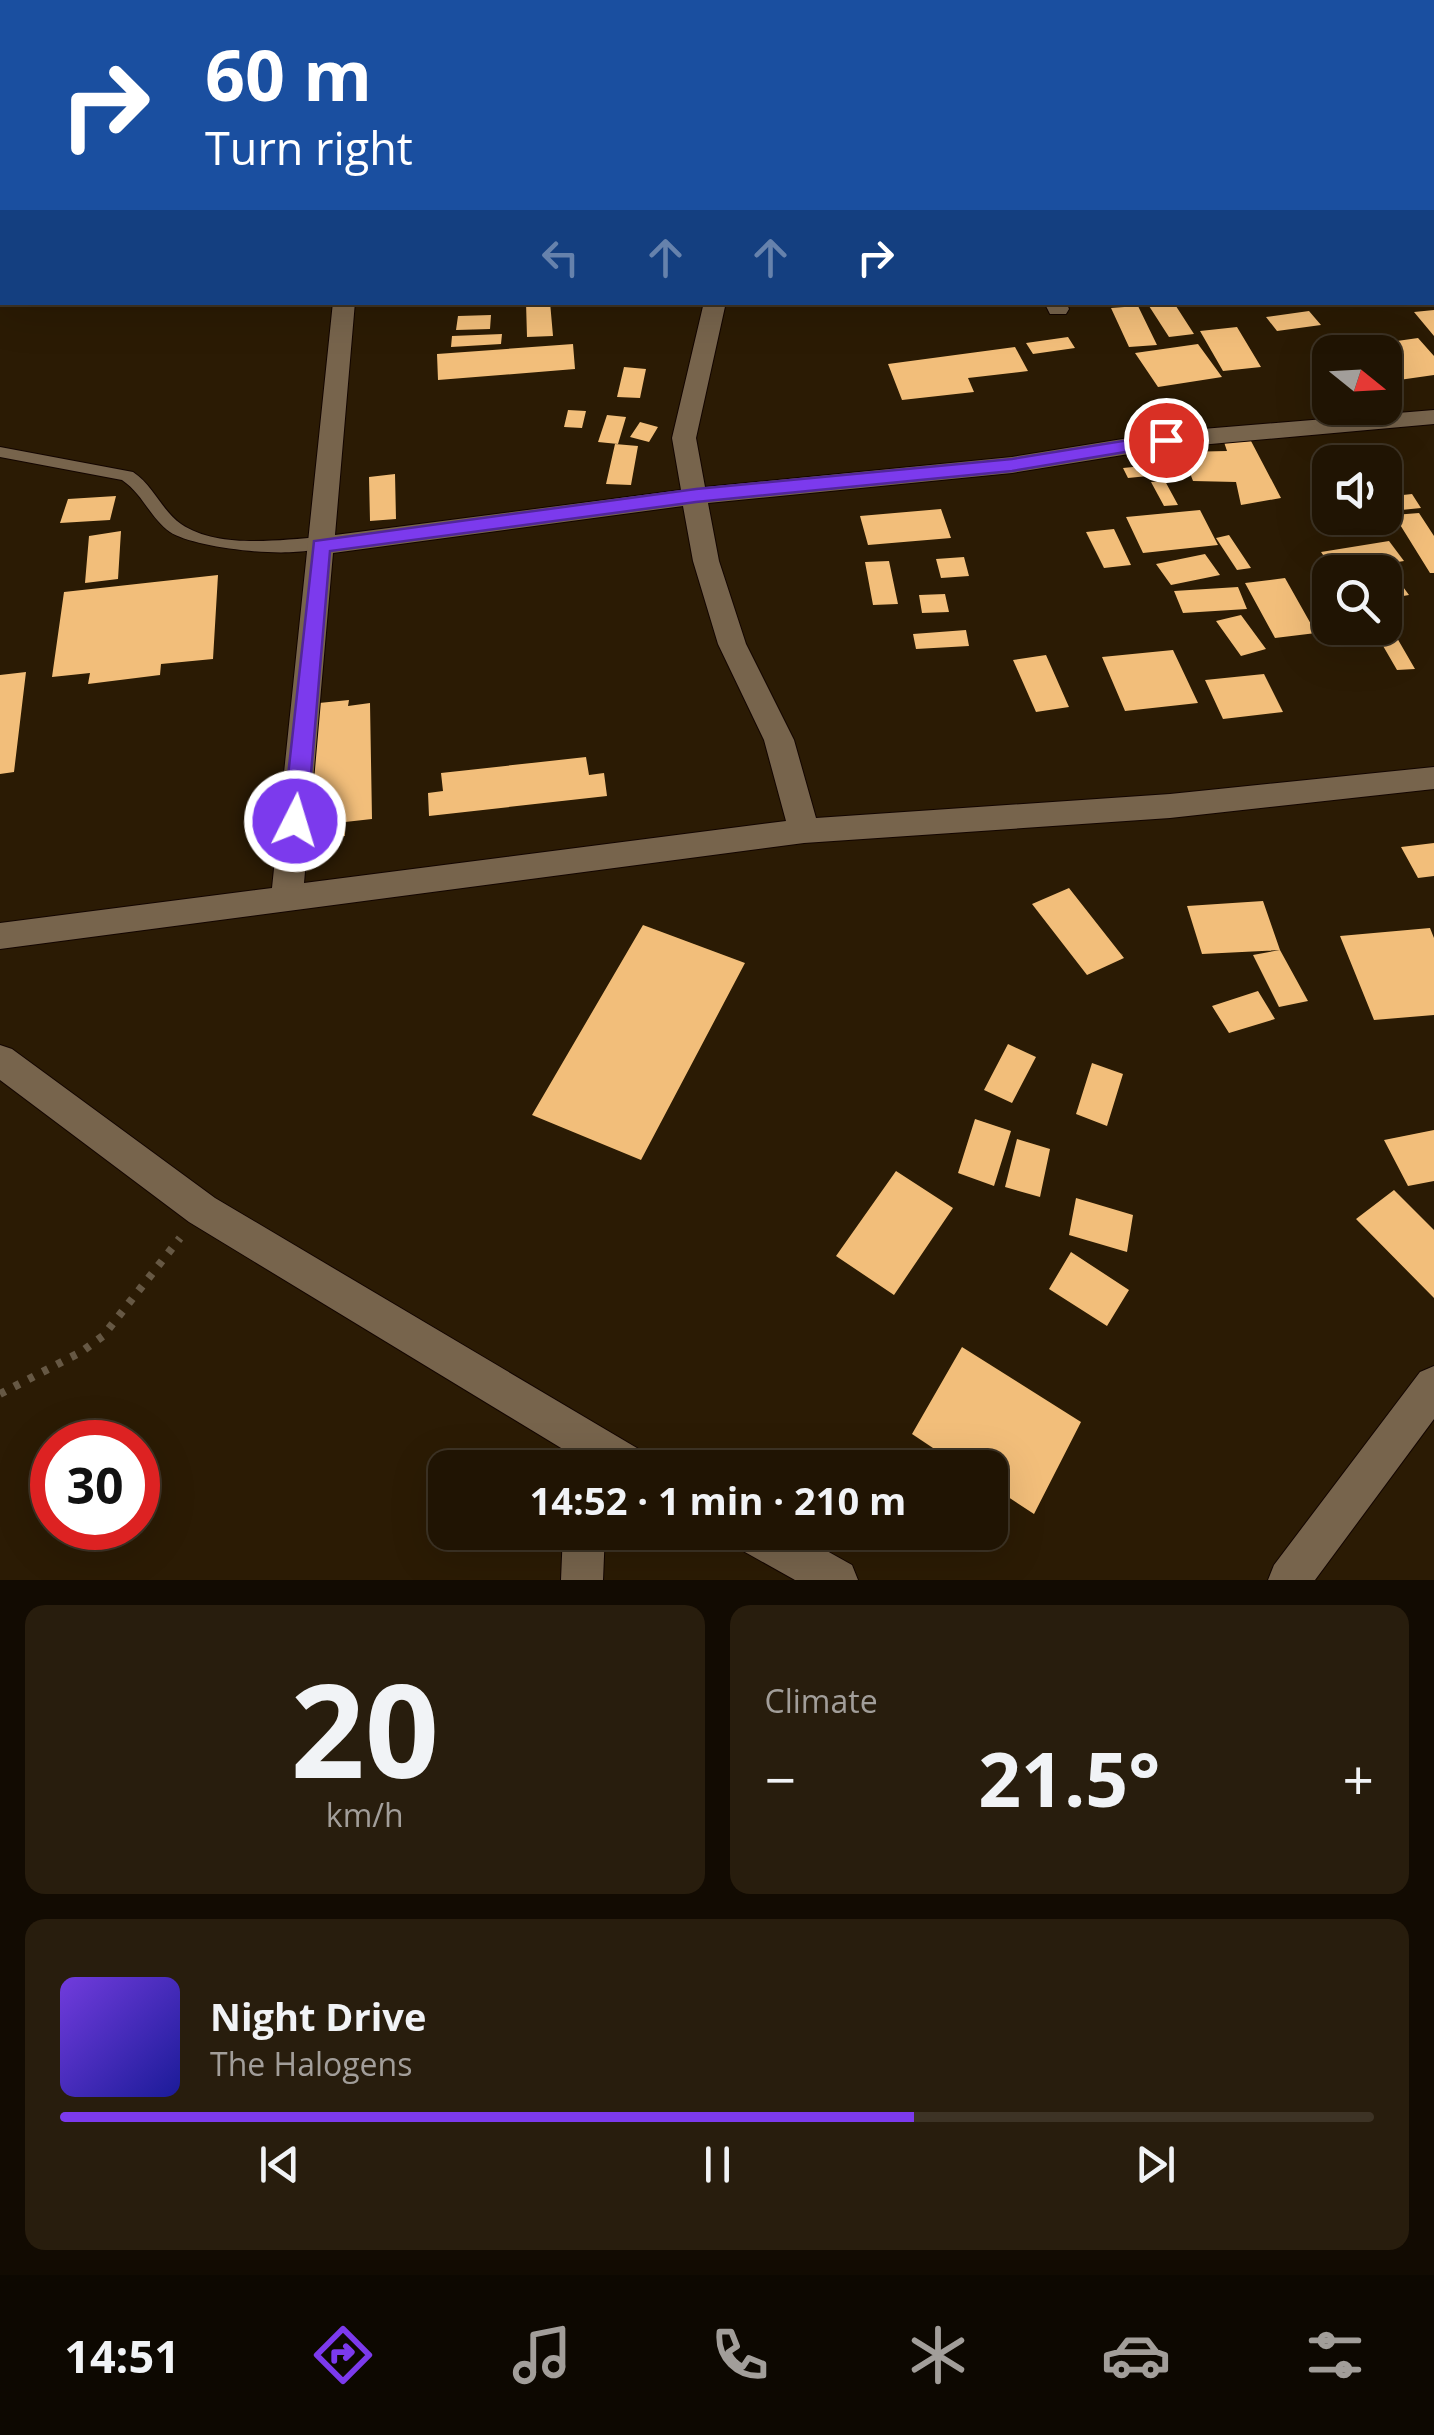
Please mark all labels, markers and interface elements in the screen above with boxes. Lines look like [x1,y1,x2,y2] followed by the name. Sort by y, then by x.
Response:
[205,26,372,122] text: 60 m
[40,40,170,170] icon: right
[205,117,413,178] text: Turn right
[533,230,588,285] icon: left
[638,230,693,285] icon: ahead
[743,230,798,285] icon: ahead
[848,230,903,285] icon: right
[1312,335,1402,425] north arrow
[1312,335,1402,645] map controls
[1124,398,1209,483] pin
[1139,413,1194,468] icon: arrive
[1312,445,1402,535] button: sound
[1312,555,1402,645] button: search
[243,769,347,873] position arrow
[30,1420,160,1550] speed limit sign: 30
[530,1474,906,1526] text: 14:52 · 1 min · 210 m
[290,1639,439,1816] text: 20
[765,1679,878,1722] text: Climate
[978,1727,1160,1829] text: 21.5°
[765,1741,796,1816] text: −
[1343,1741,1374,1816] text: +
[326,1793,404,1836] text: km/h
[210,1990,426,2042] text: Night Drive
[210,2042,412,2085] text: The Halogens
[252,2137,307,2192] icon: previous
[690,2137,745,2192] icon: pause
[1128,2137,1183,2192] icon: next
[308,2320,378,2390] icon: directions
[507,2320,577,2390] icon: music
[705,2320,775,2390] icon: phone
[903,2320,973,2390] icon: climate
[1101,2320,1171,2390] icon: car
[1300,2320,1370,2390] icon: filters
[64,2325,180,2386] text: 14:51

